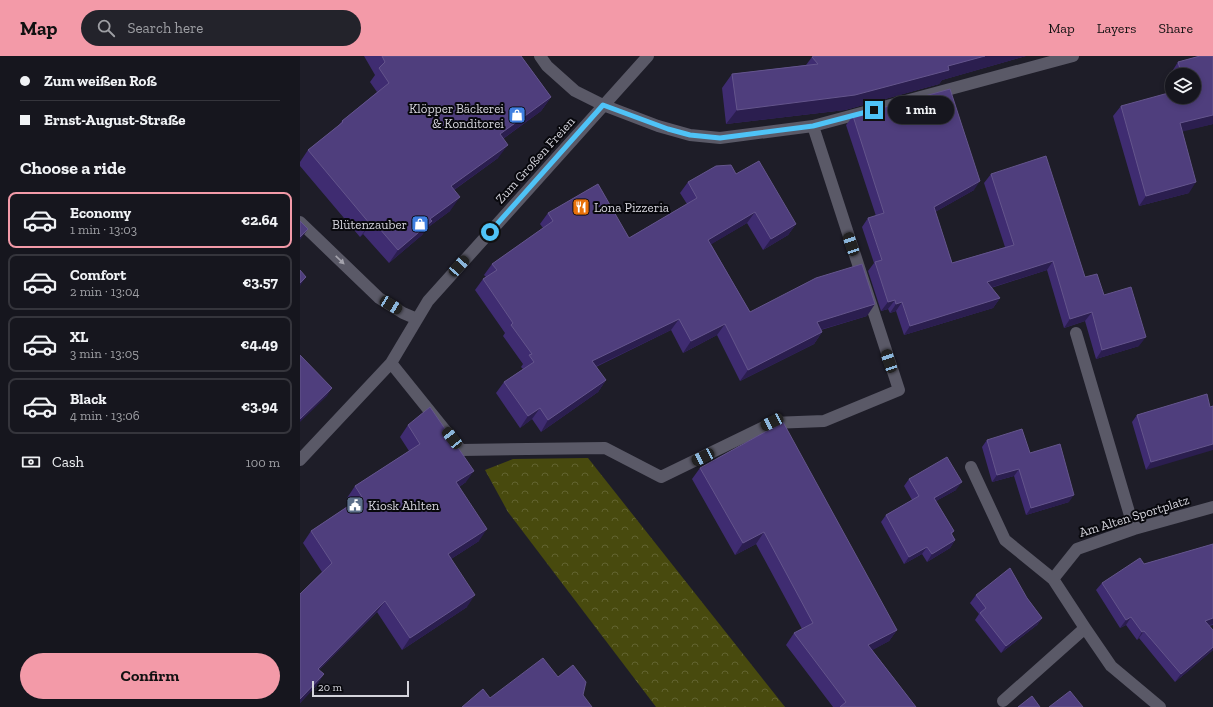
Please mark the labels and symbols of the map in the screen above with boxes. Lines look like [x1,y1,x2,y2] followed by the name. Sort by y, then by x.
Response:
[888,96,954,124] callout: 1 min
[409,101,504,131] place label: Klöpper Bäckerei & Konditorei
[865,101,883,119] route end
[507,105,527,125] shop icon: Klöpper Bäckerei & Konditorei
[492,113,578,206] street label: Zum Großen Freien
[571,197,591,217] restaurant icon: Lona Pizzeria
[594,200,670,215] place label: Lona Pizzeria
[410,214,430,234] shop icon: Blütenzauber
[332,217,407,232] place label: Blütenzauber
[481,223,499,241] route start
[842,231,860,257] car
[447,253,471,279] car
[335,255,345,265] one-way arrow
[378,294,404,316] car
[880,348,898,374] car
[759,411,785,433] car
[440,425,464,451] car
[690,446,716,468] car
[1077,492,1191,540] street label: Am Alten Sportplatz
[345,495,365,515] public building icon: Kiosk Ahlten
[368,498,440,513] place label: Kiosk Ahlten
[312,679,409,698] scale bar

